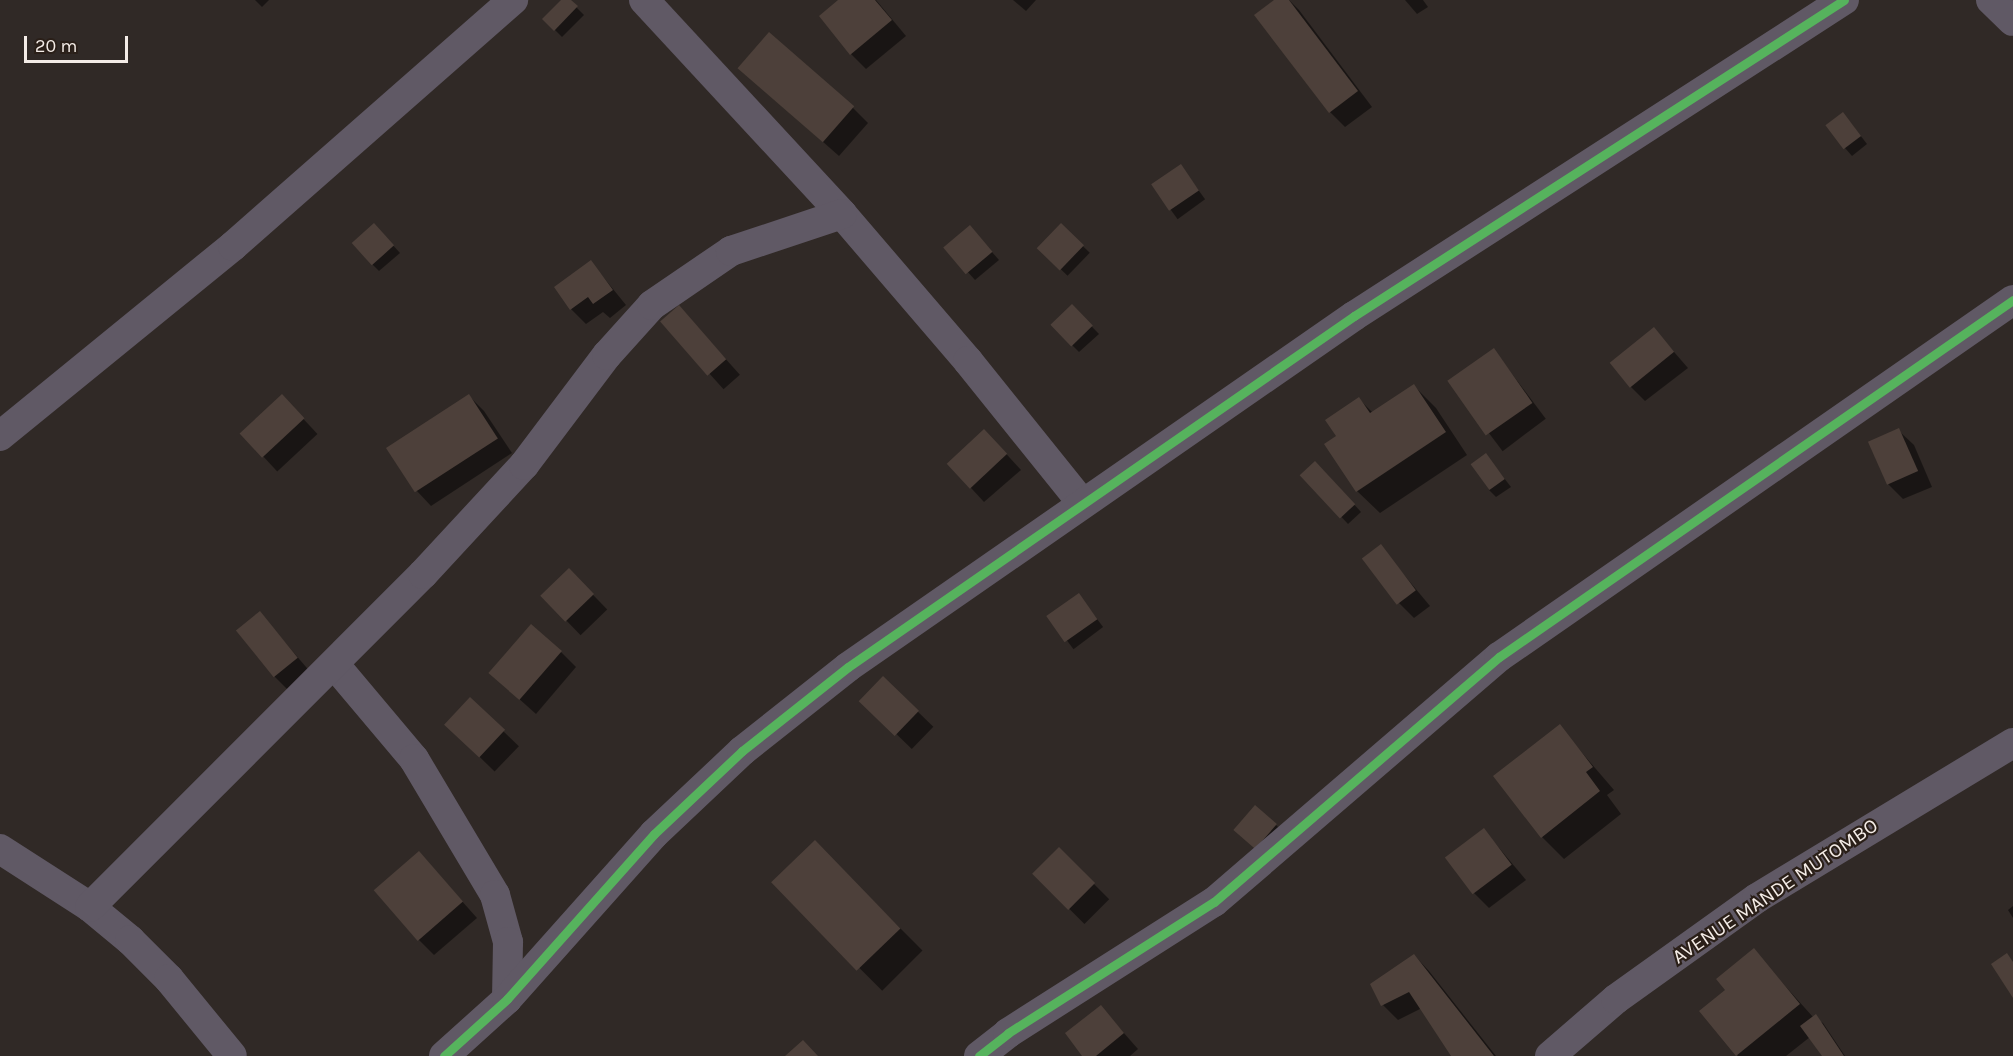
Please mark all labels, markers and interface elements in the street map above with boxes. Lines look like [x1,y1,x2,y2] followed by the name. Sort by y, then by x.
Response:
[27,24,130,62] scale bar
[35,35,77,57] text: 20 m
[1668,813,1882,969] street label: AVENUE MANDE MUTOMBO

